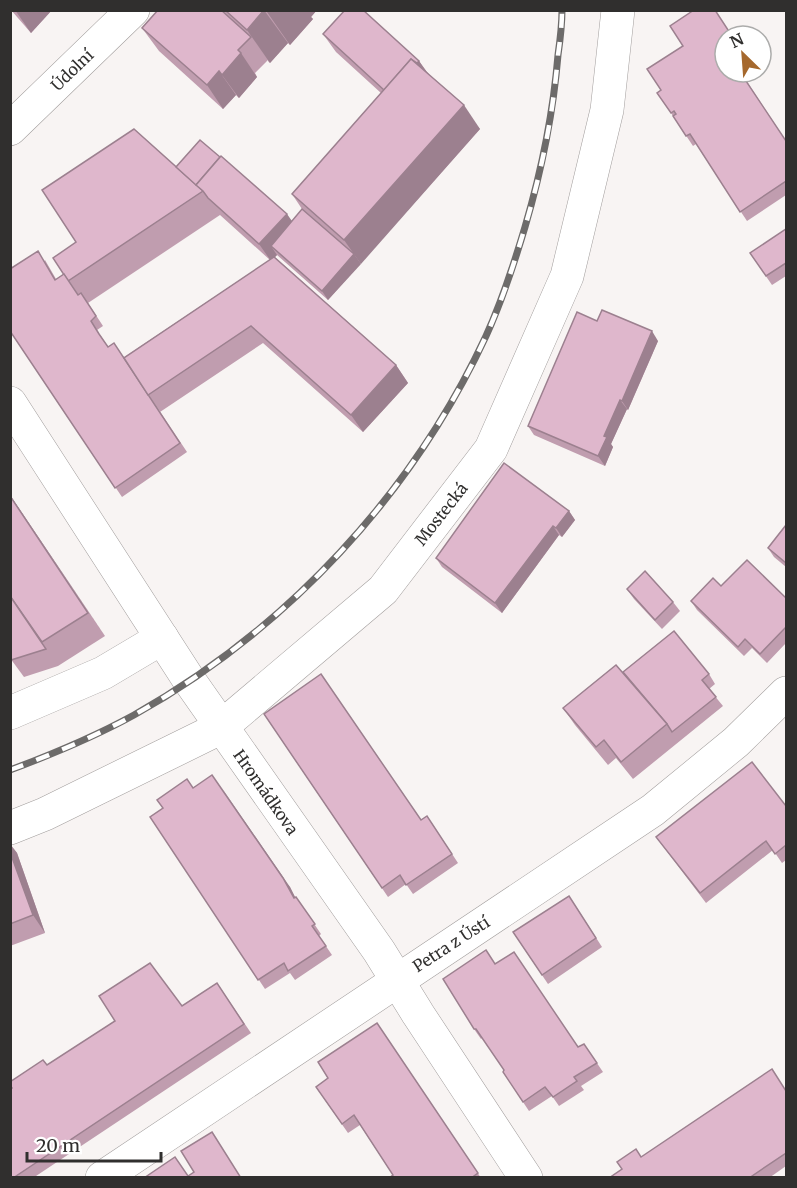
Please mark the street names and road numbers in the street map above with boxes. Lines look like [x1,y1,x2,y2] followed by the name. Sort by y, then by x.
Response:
[47,44,98,95] street label: Údolní
[410,478,472,549] street label: Mostecká
[229,745,303,839] street label: Hromádkova
[409,911,494,976] street label: Petra z Ústí

